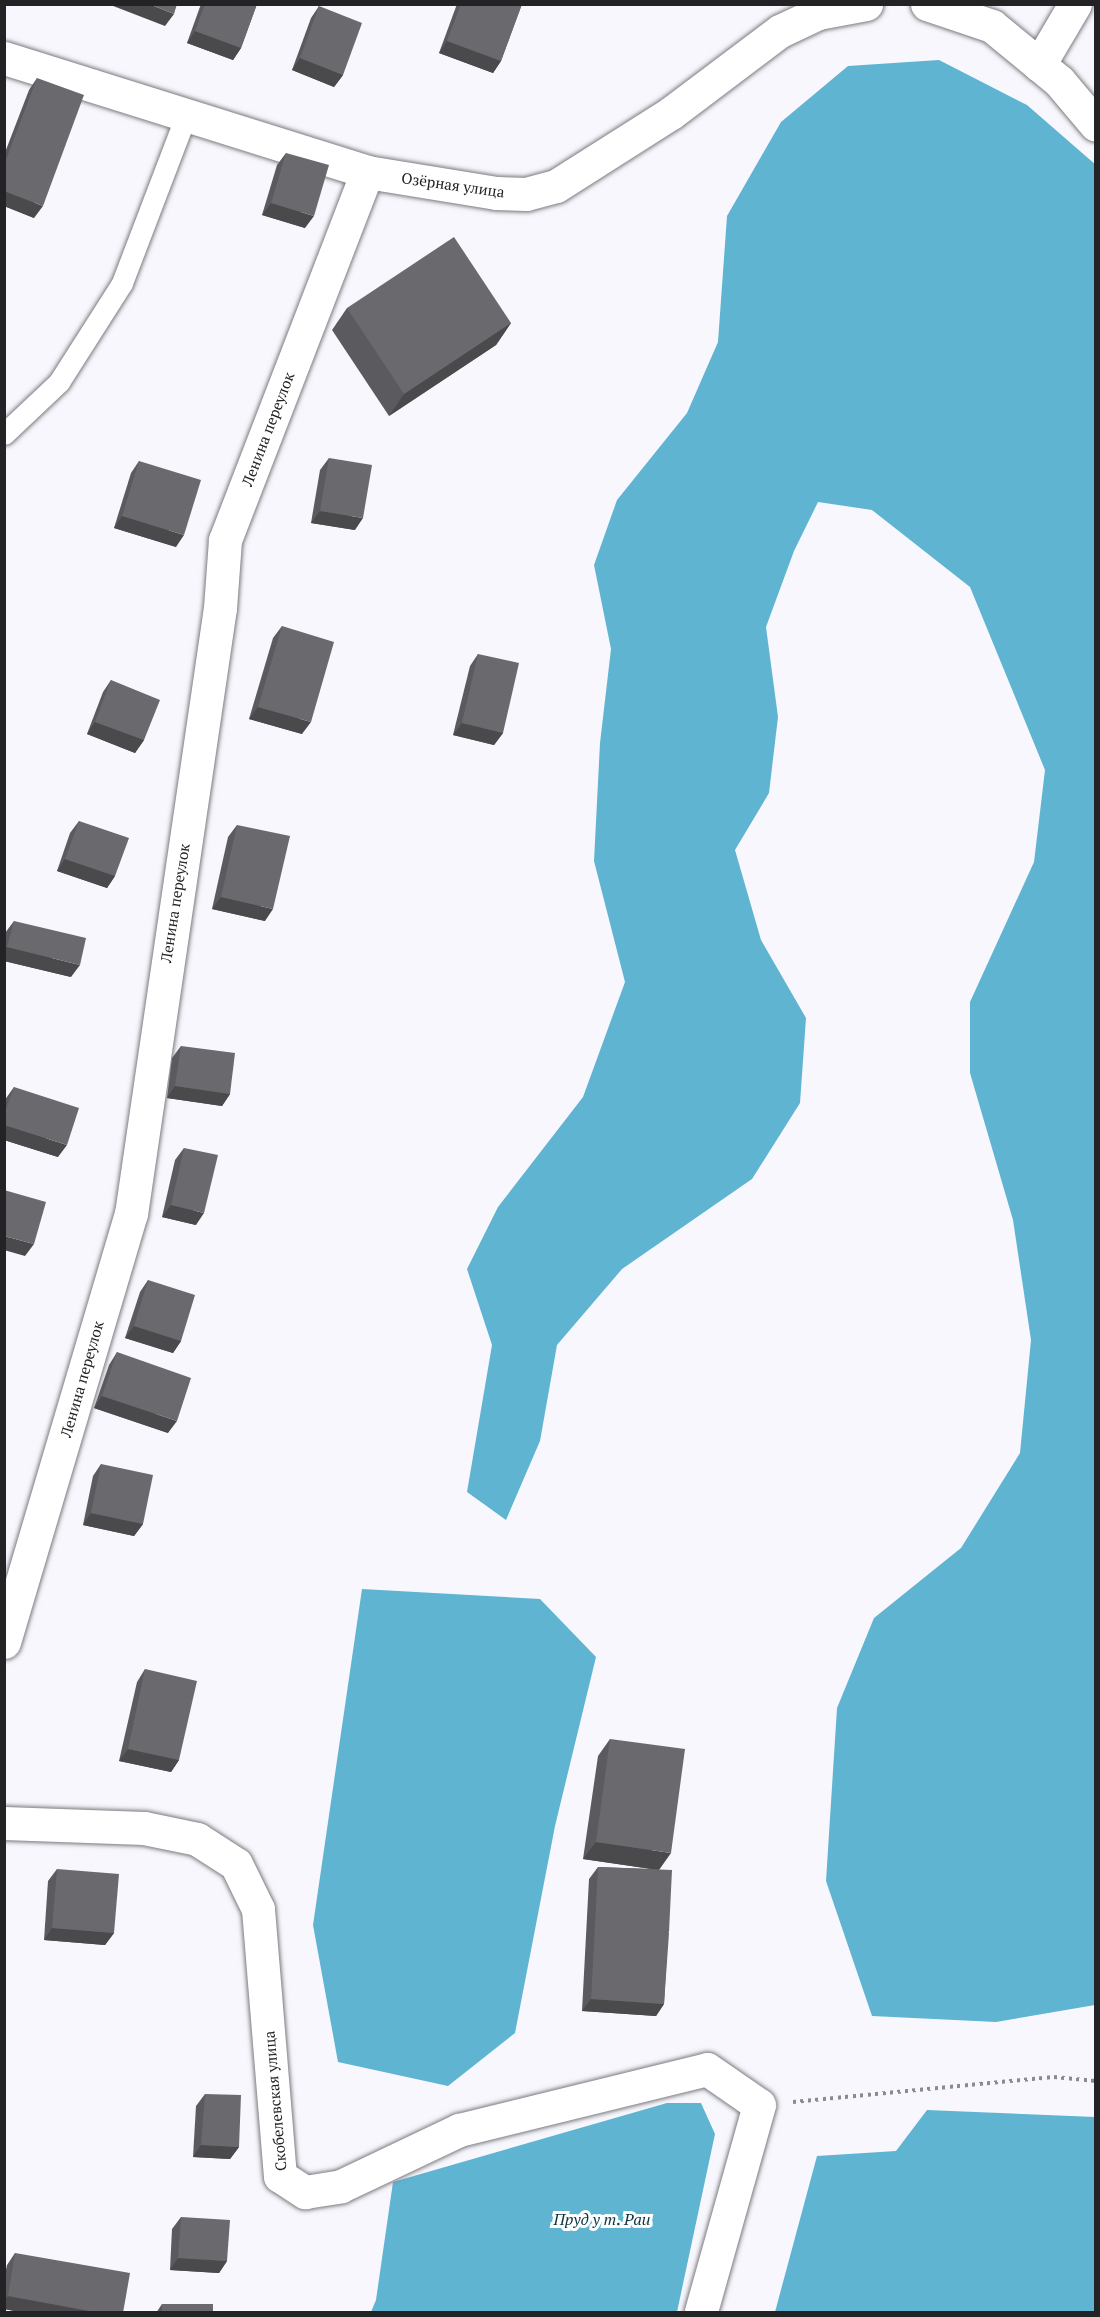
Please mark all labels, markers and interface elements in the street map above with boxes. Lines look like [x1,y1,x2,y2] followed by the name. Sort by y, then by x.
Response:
[400,169,506,201] street label: Озёрная улица
[238,370,298,488] street label: Ленина переулок
[157,842,193,964] street label: Ленина переулок
[57,1319,107,1439] street label: Ленина переулок
[260,2030,290,2172] street label: Скобелевская улица
[553,2209,651,2229] water label: Пруд у т. Раи

